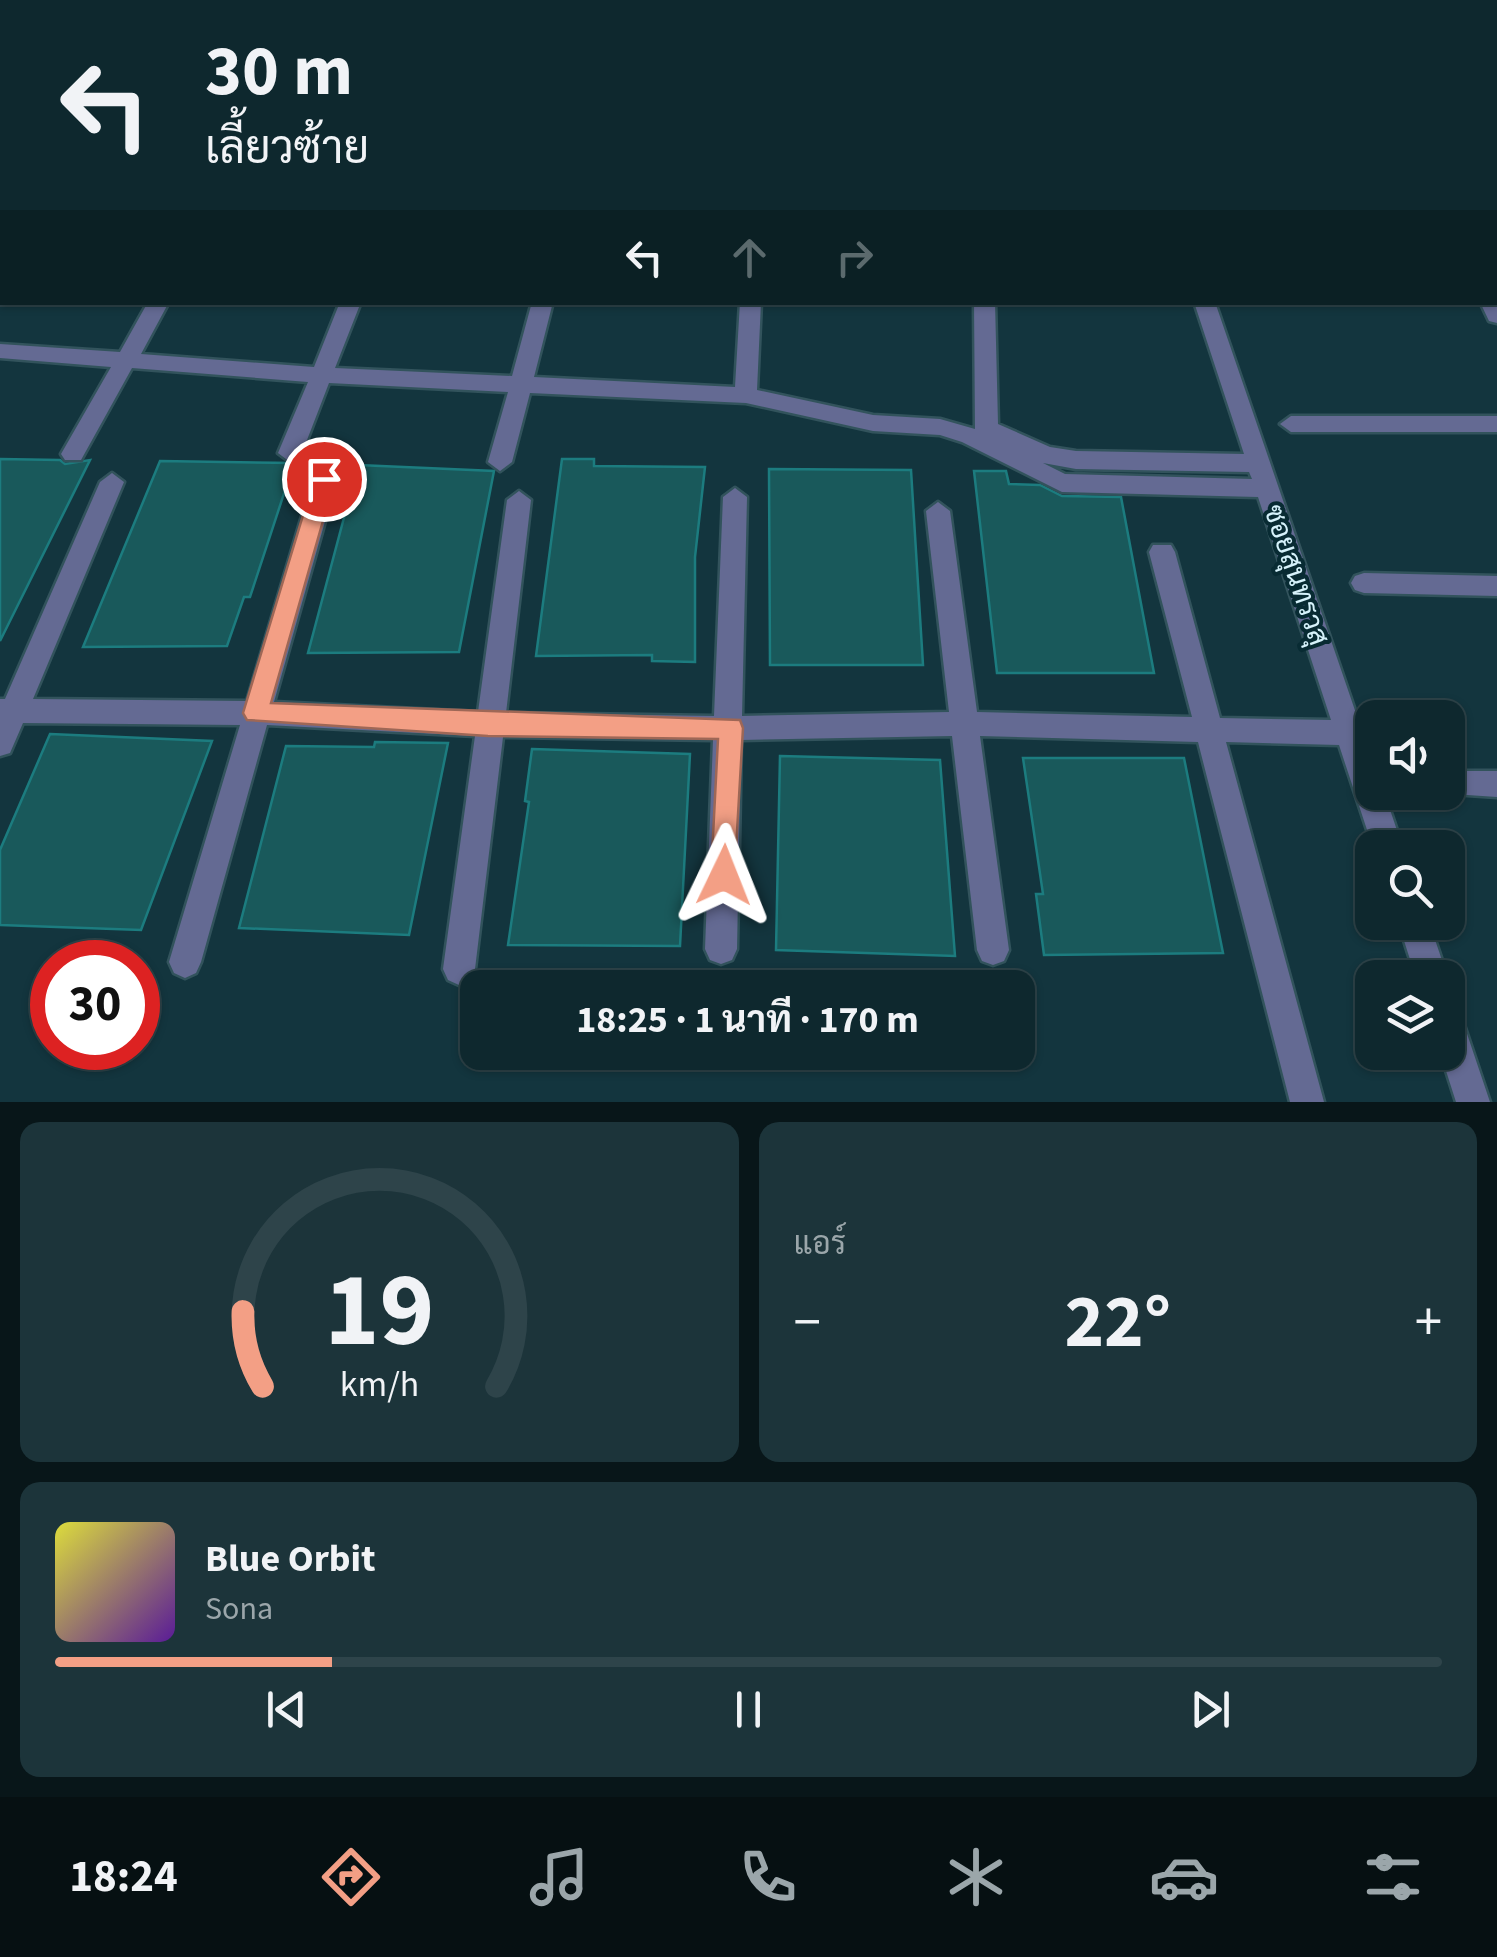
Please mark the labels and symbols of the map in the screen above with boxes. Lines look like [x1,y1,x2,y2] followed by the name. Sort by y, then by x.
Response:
[282,437,367,522] pin
[1253,499,1339,651] street label: ซอยสุนทรวสุ
[672,823,776,927] position arrow
[30,940,160,1070] speed limit sign: 30

